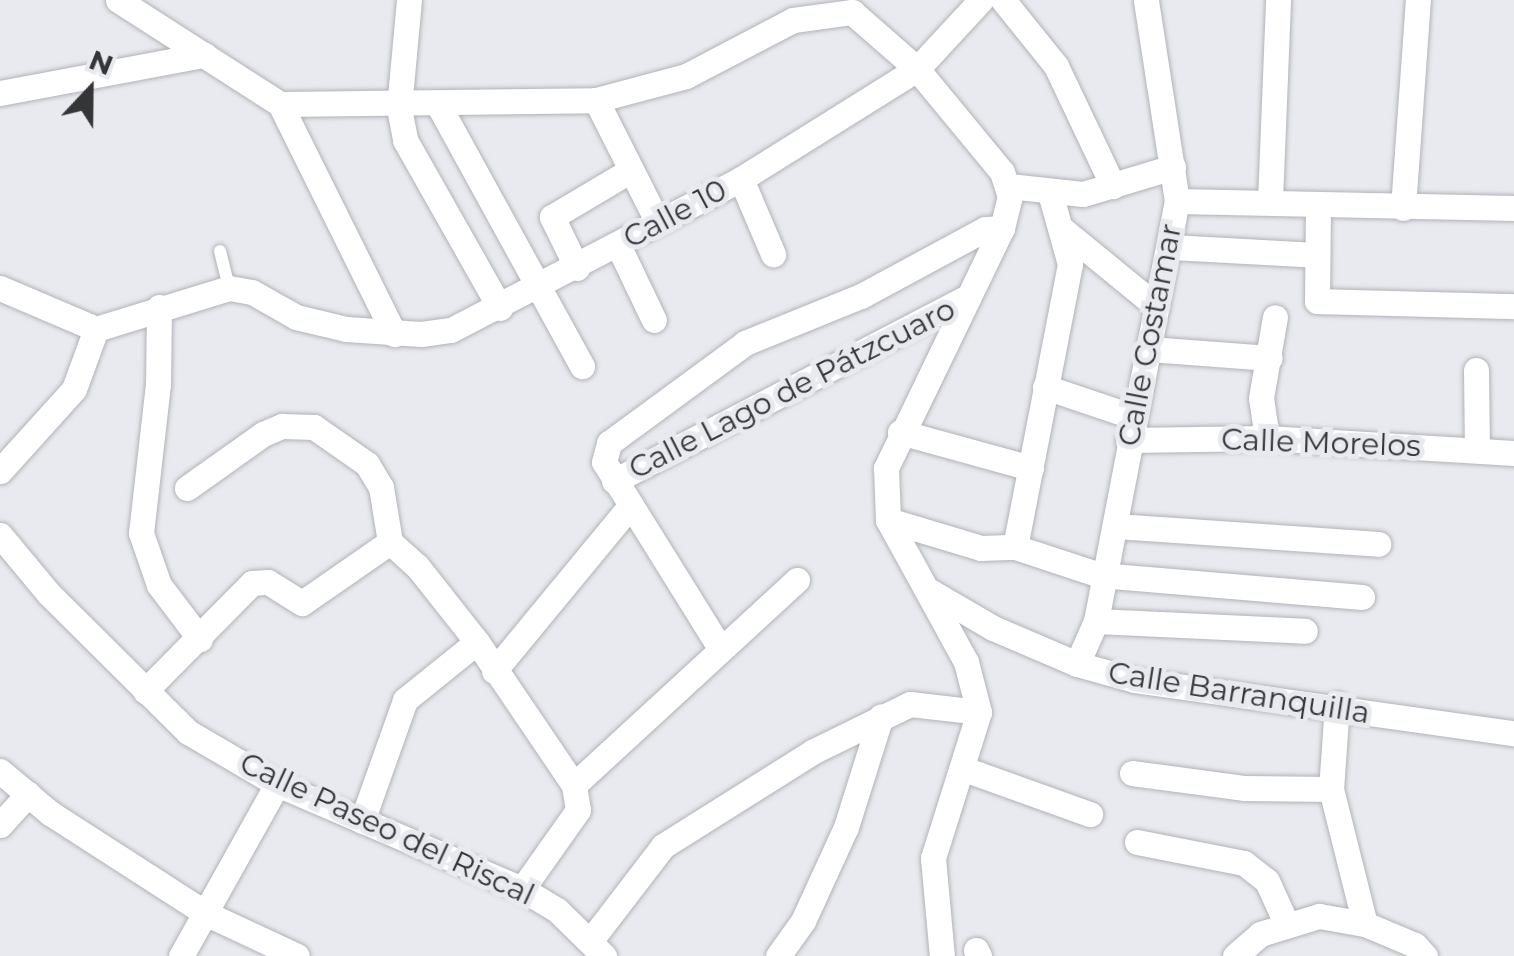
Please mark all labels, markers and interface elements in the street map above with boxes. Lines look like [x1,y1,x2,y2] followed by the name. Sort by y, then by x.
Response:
[40,40,140,140] north arrow
[84,42,118,82] text: N
[617,172,733,256] street label: Calle 10
[1111,221,1189,449] street label: Calle Costamar
[623,291,961,487] street label: Calle Lago de Pátzcuaro
[1221,422,1421,464] street label: Calle Morelos
[1106,655,1372,731] street label: Calle Barranquilla
[234,745,540,913] street label: Calle Paseo del Riscal

